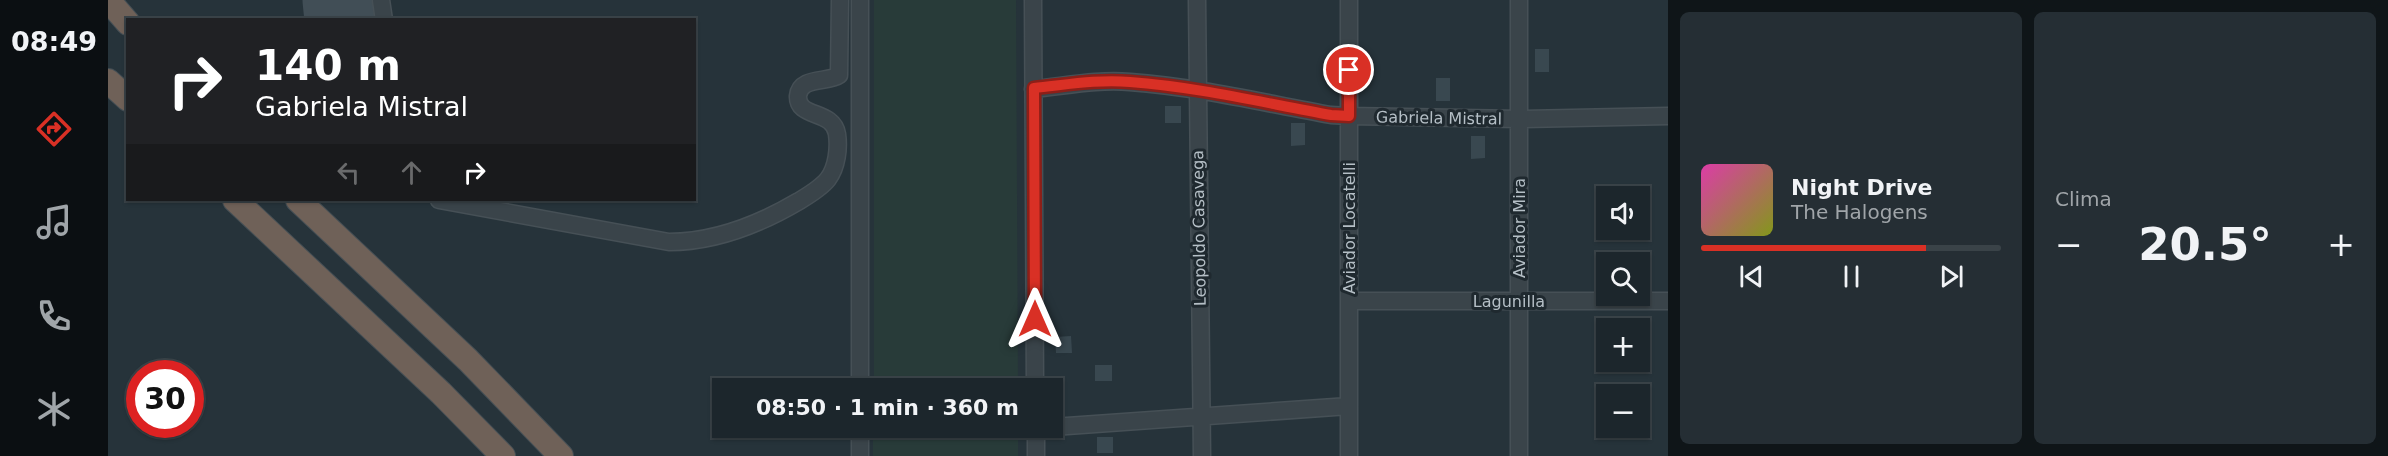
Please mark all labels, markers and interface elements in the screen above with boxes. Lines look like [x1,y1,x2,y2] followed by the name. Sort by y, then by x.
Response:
[11,26,97,57] text: 08:49
[255,41,401,90] text: 140 m
[156,42,234,120] icon: right
[1323,44,1374,95] pin
[1332,53,1365,86] icon: arrive
[255,91,468,122] text: Gabriela Mistral
[1376,107,1502,129] street label: Gabriela Mistral
[33,108,75,150] icon: directions
[1188,150,1210,306] street label: Leopoldo Casavega
[332,156,365,189] icon: left
[395,156,428,189] icon: ahead
[458,156,491,189] icon: right
[1340,162,1359,294] street label: Aviador Locatelli
[1791,175,1932,200] text: Night Drive
[1510,178,1529,278] street label: Aviador Mira
[1596,186,1650,438] map controls
[1596,186,1650,240] button: sound
[2055,187,2112,211] text: Clima
[1791,200,1928,224] text: The Halogens
[33,201,75,243] icon: music
[2138,218,2272,271] text: 20.5°
[2055,225,2083,264] text: −
[2327,225,2355,264] text: +
[1596,252,1650,306] button: search
[1735,260,1768,293] icon: previous
[1835,260,1868,293] icon: pause
[1935,260,1968,293] icon: next
[1003,287,1067,351] position arrow
[1473,292,1545,311] street label: Lagunilla
[33,295,75,337] icon: phone
[1596,318,1650,372] button: +
[126,360,204,438] speed limit sign: 30
[1596,384,1650,438] button: −
[33,388,75,430] icon: climate
[756,395,1019,420] text: 08:50 · 1 min · 360 m

